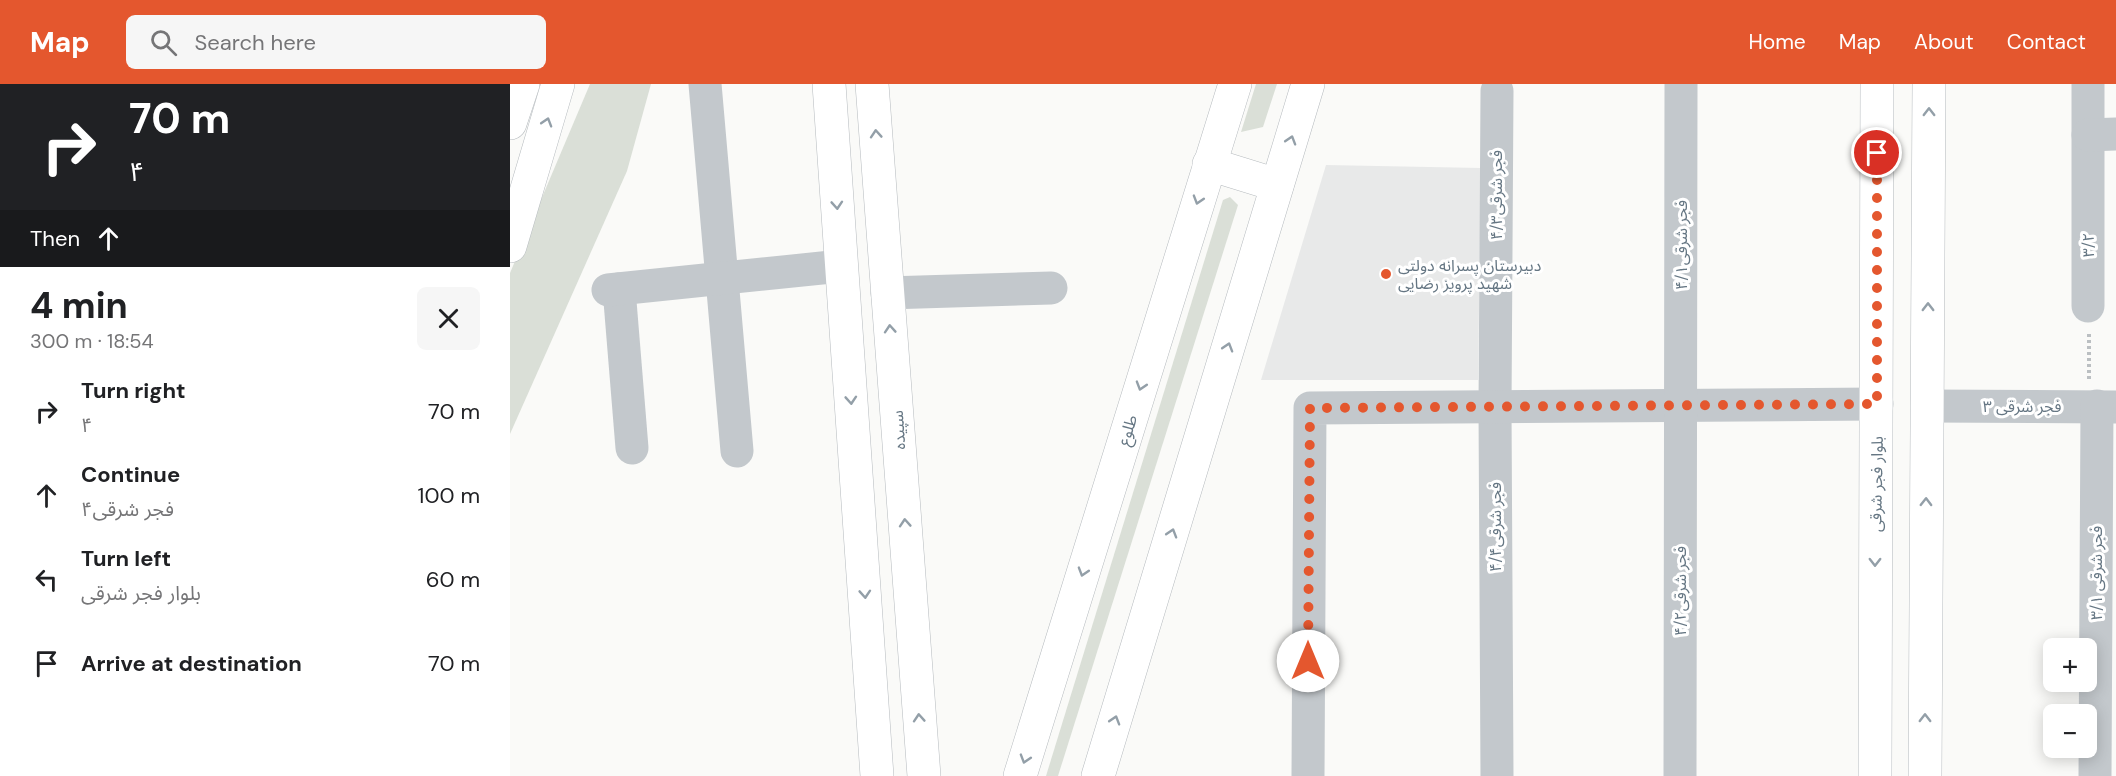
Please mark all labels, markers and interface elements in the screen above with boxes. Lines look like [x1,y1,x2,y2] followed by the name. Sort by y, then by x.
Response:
[126,15,546,69] search box
[30,24,90,61] text: Map
[147,26,180,59] icon: search
[195,28,316,57] text: Search here
[1748,28,1806,56] text: Home
[1839,28,1881,56] text: Map
[1914,28,1974,56] text: About
[2007,28,2086,56] text: Contact
[129,91,230,146] text: 70 m
[1922,107,1935,116] one-way arrow
[30,108,108,186] icon: right
[540,117,552,127] one-way arrow
[1851,127,1902,178] pin
[869,130,882,139] one-way arrow
[1284,135,1296,146] one-way arrow
[1860,136,1893,169] icon: arrive
[1486,150,1507,240] street label: فجر شرقی۴/۳
[129,154,144,189] text: ۴
[1193,194,1205,205] one-way arrow
[1671,200,1692,290] street label: فجر شرقی۴/۱
[830,201,843,210] one-way arrow
[92,222,125,255] icon: ahead
[30,224,80,253] text: Then
[2078,233,2099,257] street label: ۳/۲
[1398,255,1541,294] place label: دبیرستان پسرانه دولتی شهید پرویز رضایی
[1379,267,1393,281] marker: دبیرستان پسرانه دولتی شهید پرویز رضایی
[30,282,128,329] text: 4 min
[417,287,480,350] button: close
[1922,302,1934,311] one-way arrow
[884,324,897,333] one-way arrow
[30,328,154,354] text: 300 m · 18:54
[1221,342,1233,353] one-way arrow
[81,376,186,405] text: Turn right
[1135,380,1148,391] one-way arrow
[30,395,63,428] icon: right
[844,395,857,404] one-way arrow
[1983,396,2061,417] street label: ۳ فجر شرقی
[428,397,480,426] text: 70 m
[887,410,910,450] street label: سپیده
[81,412,92,438] text: ۴
[1113,412,1144,449] street label: طلوع
[1865,436,1888,532] street label: بلوار فجر شرقی
[81,460,180,489] text: Continue
[30,479,63,512] icon: ahead
[418,481,480,510] text: 100 m
[1485,482,1506,572] street label: فجر شرقی۴/۴
[81,496,174,522] text: فجر شرقی۴
[1920,497,1932,506] one-way arrow
[898,519,911,528] one-way arrow
[2086,526,2107,620] street label: ۳/۱ فجر شرقی
[1165,528,1177,539] one-way arrow
[81,544,171,573] text: Turn left
[1670,546,1691,636] street label: فجر شرقی۴/۲
[1869,558,1881,567] one-way arrow
[30,563,63,596] icon: left
[426,565,480,594] text: 60 m
[1078,567,1090,577] one-way arrow
[81,580,201,606] text: بلوار فجر شرقی
[858,590,871,599] one-way arrow
[1276,629,1340,693] position arrow
[2043,638,2097,758] map controls
[2043,638,2097,692] button: +
[30,647,63,680] icon: arrive
[81,649,302,678] text: Arrive at destination
[428,649,480,678] text: 70 m
[2043,704,2097,758] button: −
[913,713,926,722] one-way arrow
[1919,713,1931,722] one-way arrow
[1108,715,1120,726] one-way arrow
[1020,753,1032,764] one-way arrow

